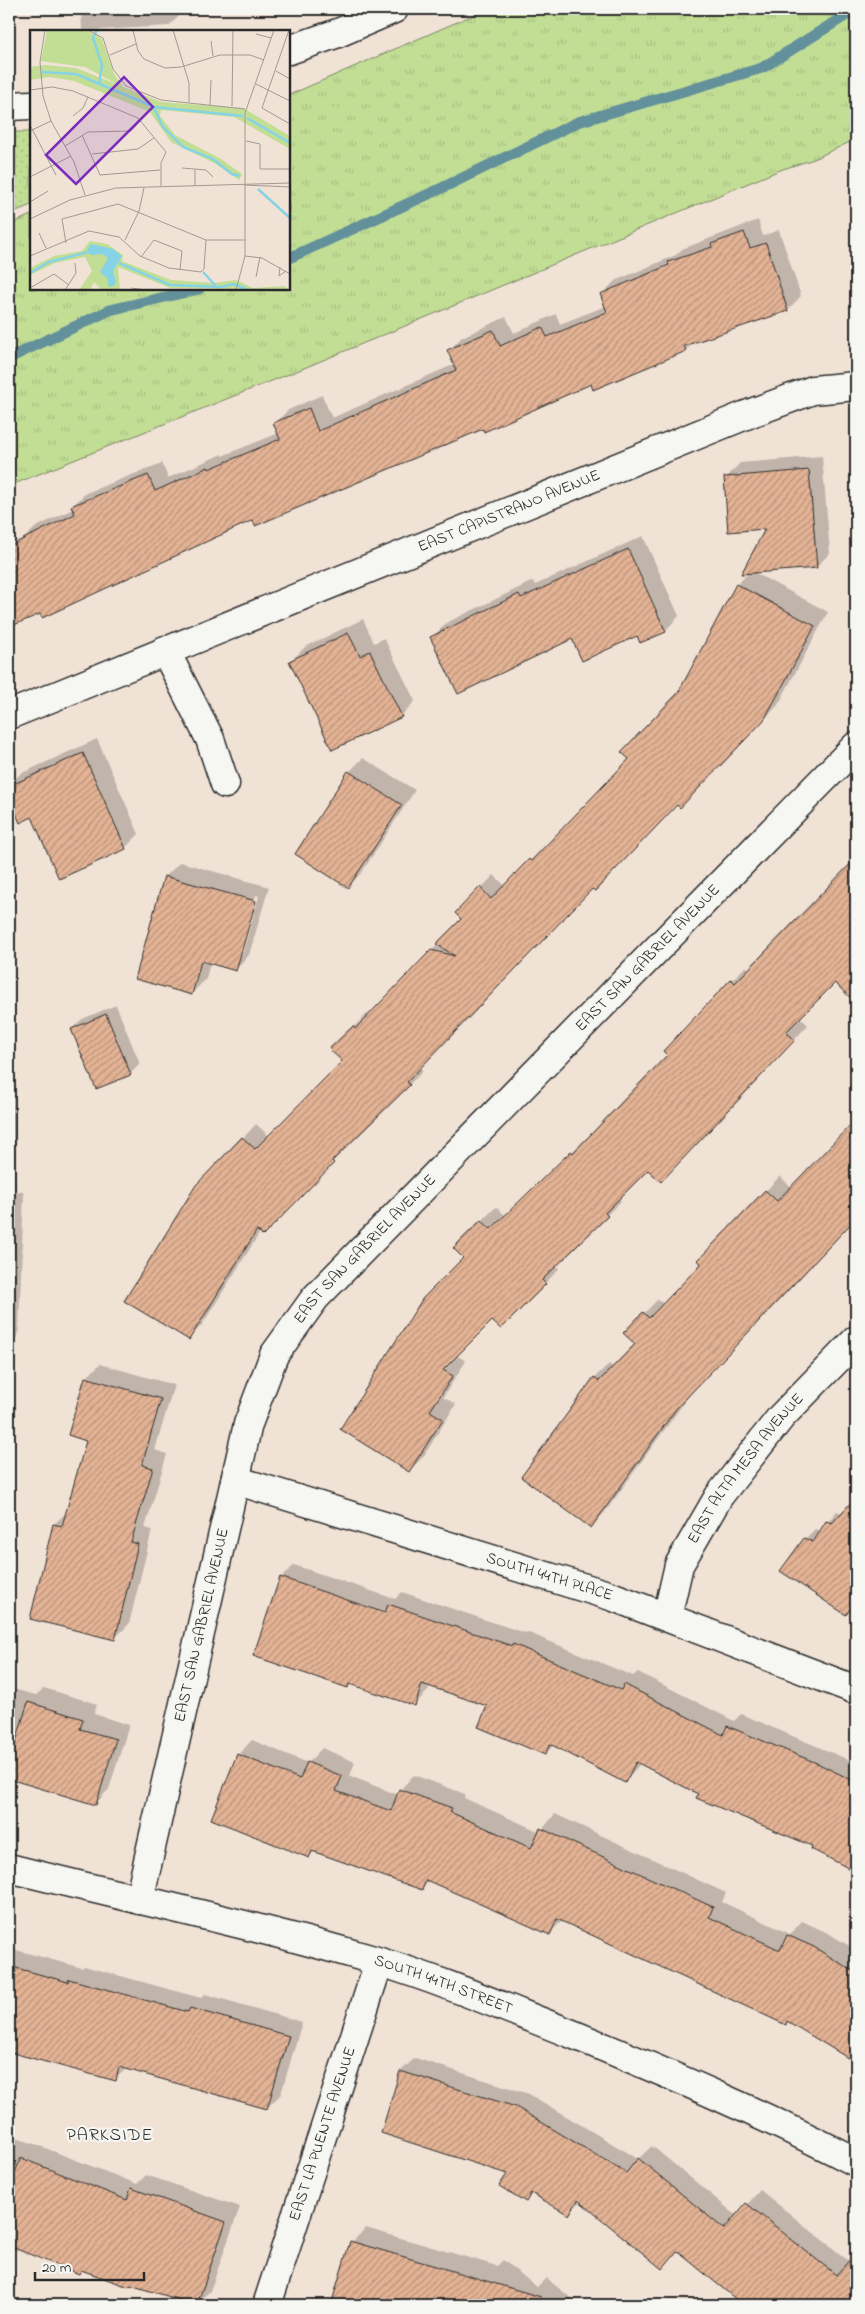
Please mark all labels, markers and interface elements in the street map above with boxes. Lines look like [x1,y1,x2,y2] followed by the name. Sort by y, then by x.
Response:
[30,30,290,290] inset map
[414,464,604,559] street label: EAST CAPISTRANO AVENUE
[570,879,726,1038] street label: EAST SAN GABRIEL AVENUE
[288,1169,442,1329] street label: EAST SAN GABRIEL AVENUE
[682,1388,810,1548] street label: EAST ALTA MESA AVENUE
[168,1526,236,1725] street label: EAST SAN GABRIEL AVENUE
[483,1546,616,1608] street label: SOUTH 44TH PLACE
[371,1949,516,2021] street label: SOUTH 44TH STREET
[283,2043,363,2224] street label: EAST LA PUENTE AVENUE
[66,2123,154,2149] district label: PARKSIDE
[35,2249,144,2281] scale bar
[42,2257,72,2279] text: 20 m

